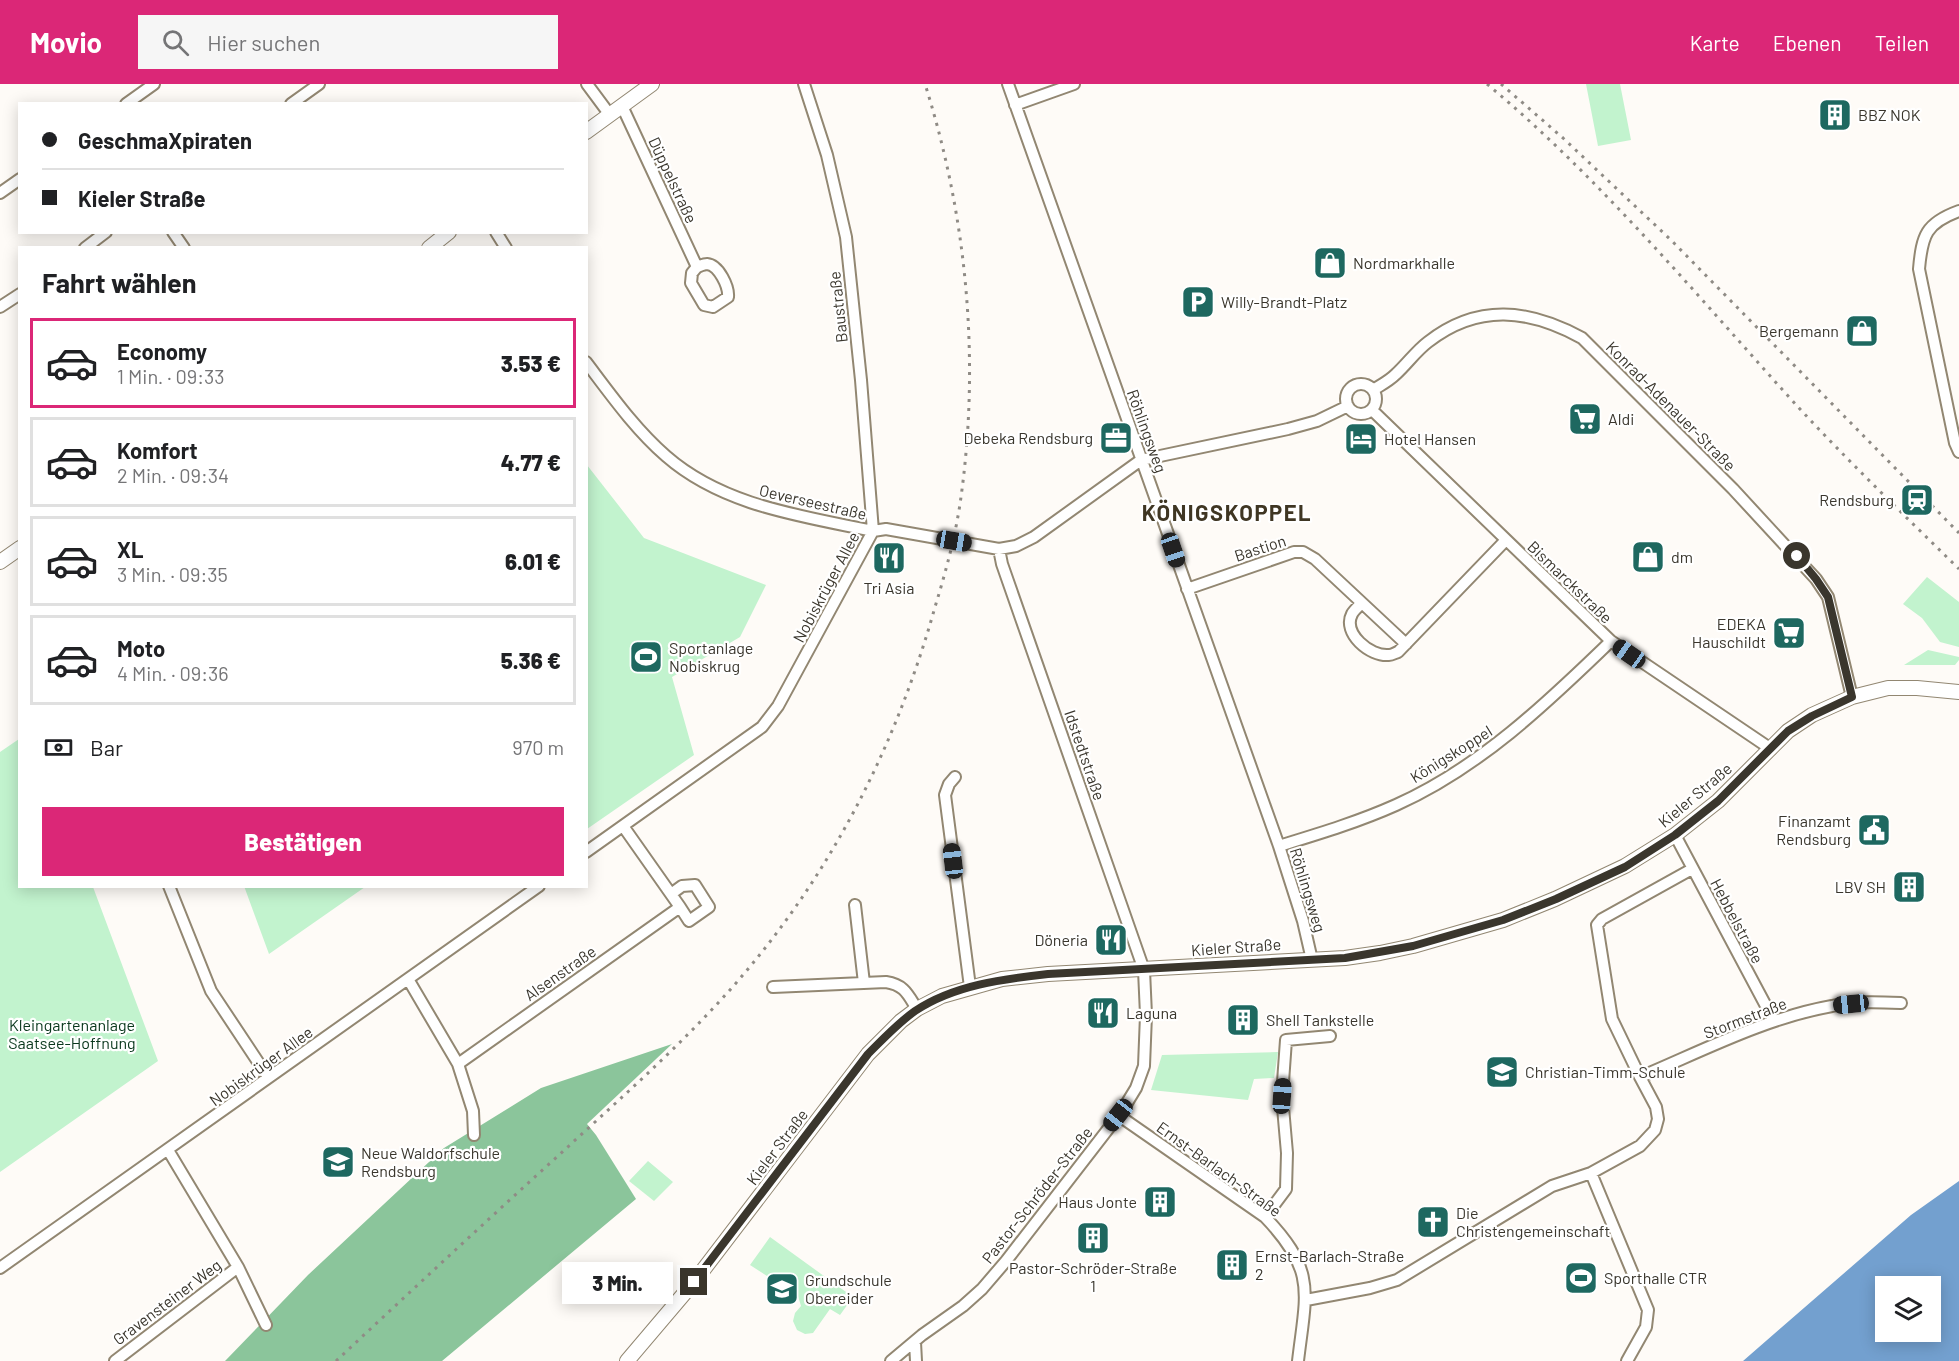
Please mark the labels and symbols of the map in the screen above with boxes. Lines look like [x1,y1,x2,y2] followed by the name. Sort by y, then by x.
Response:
[1817,97,1853,133] building icon: BBZ NOK
[1858,105,1921,124] place label: BBZ NOK
[645,134,702,226] street label: Düppelstraße
[1312,245,1348,281] shop icon: Nordmarkhalle
[1353,253,1455,272] place label: Nordmarkhalle
[824,270,851,344] street label: Baustraße
[1180,284,1216,320] parking icon: Willy-Brandt-Platz
[1221,292,1347,311] place label: Willy-Brandt-Platz
[1844,313,1880,349] shop icon: Bergemann
[1759,321,1839,340] place label: Bergemann
[1603,337,1740,474] street label: Konrad-Adenauer-Straße
[1124,387,1171,475] street label: Röhlingsweg
[1567,401,1603,437] supermarket icon: Aldi
[1608,409,1634,428] place label: Aldi
[1098,420,1134,456] office icon: Debeka Rendsburg
[1343,421,1379,457] hotel icon: Hotel Hansen
[963,428,1093,447] place label: Debeka Rendsburg
[1384,429,1476,448] place label: Hotel Hansen
[758,480,869,523] street label: Oeverseestraße
[1899,482,1935,518] station icon: Rendsburg
[1819,490,1894,509] place label: Rendsburg
[1142,499,1312,525] district label: KÖNIGSKOPPEL
[788,528,863,645] street label: Nobiskrüger Allee
[935,529,973,553] car
[1159,530,1187,570] car
[1232,530,1288,565] street label: Bastion
[1524,537,1617,627] street label: Bismarckstraße
[1630,539,1666,575] shop icon: dm
[871,540,907,576] restaurant icon: Tri Asia
[1783,542,1810,569] route start
[1671,547,1693,566] place label: dm
[863,578,915,597] place label: Tri Asia
[1692,614,1766,651] place label: EDEKA Hauschildt
[1771,615,1807,651] supermarket icon: EDEKA Hauschildt
[1609,636,1649,672] car
[669,638,753,675] place label: Sportanlage Nobiskrug
[628,639,664,675] sports icon: Sportanlage Nobiskrug
[1061,707,1110,802] street label: Idstedtstraße
[1406,721,1495,786] street label: Königskoppel
[1654,758,1735,831] street label: Kieler Straße
[1776,811,1851,848] place label: Finanzamt Rendsburg
[1856,812,1892,848] public building icon: Finanzamt Rendsburg
[942,842,964,880] car
[1287,845,1330,934] street label: Röhlingsweg
[1891,869,1927,905] building icon: LBV SH
[1707,875,1768,966] street label: Hebbelstraße
[1835,877,1886,896] place label: LBV SH
[1093,922,1129,958] restaurant icon: Döneria
[1034,930,1088,949] place label: Döneria
[1190,934,1282,959] street label: Kieler Straße
[520,941,599,1004] street label: Alsenstraße
[1701,993,1789,1042] street label: Stormstraße
[1832,993,1870,1015] car
[1085,995,1121,1031] restaurant icon: Laguna
[1225,1002,1261,1038] building icon: Shell Tankstelle
[1126,1003,1177,1022] place label: Laguna
[1266,1010,1374,1029] place label: Shell Tankstelle
[8,1015,136,1052] park label: Kleingartenanlage Saatsee-Hoffnung
[205,1022,316,1109] street label: Nobiskrüger Allee
[1484,1054,1520,1090] school or university icon: Christian-Timm-Schule
[1525,1062,1686,1081] place label: Christian-Timm-Schule
[1272,1077,1292,1115] car
[1100,1095,1136,1135] car
[742,1105,811,1188] street label: Kieler Straße
[1153,1117,1285,1220] street label: Ernst-Barlach-Straße
[977,1123,1096,1267] street label: Pastor-Schröder-Straße
[361,1143,500,1180] place label: Neue Waldorfschule Rendsburg
[320,1144,356,1180] school or university icon: Neue Waldorfschule Rendsburg
[1142,1184,1178,1220] building icon: Haus Jonte
[1058,1192,1137,1211] place label: Haus Jonte
[1456,1203,1610,1240] place label: Die Christengemeinschaft
[1415,1204,1451,1240] church icon: Die Christengemeinschaft
[1075,1220,1111,1256] building icon: Pastor-Schröder-Straße 1
[1255,1246,1404,1283] place label: Ernst-Barlach-Straße 2
[1214,1247,1250,1283] building icon: Ernst-Barlach-Straße 2
[109,1255,225,1348] street label: Gravensteiner Weg
[1009,1258,1177,1295] place label: Pastor-Schröder-Straße 1
[1563,1260,1599,1296] sports icon: Sporthalle CTR
[562,1261,673,1303] callout: 3 Min.
[680,1268,707,1295] route end
[1604,1268,1707,1287] place label: Sporthalle CTR
[805,1270,892,1307] place label: Grundschule Obereider
[764,1271,800,1307] school or university icon: Grundschule Obereider

